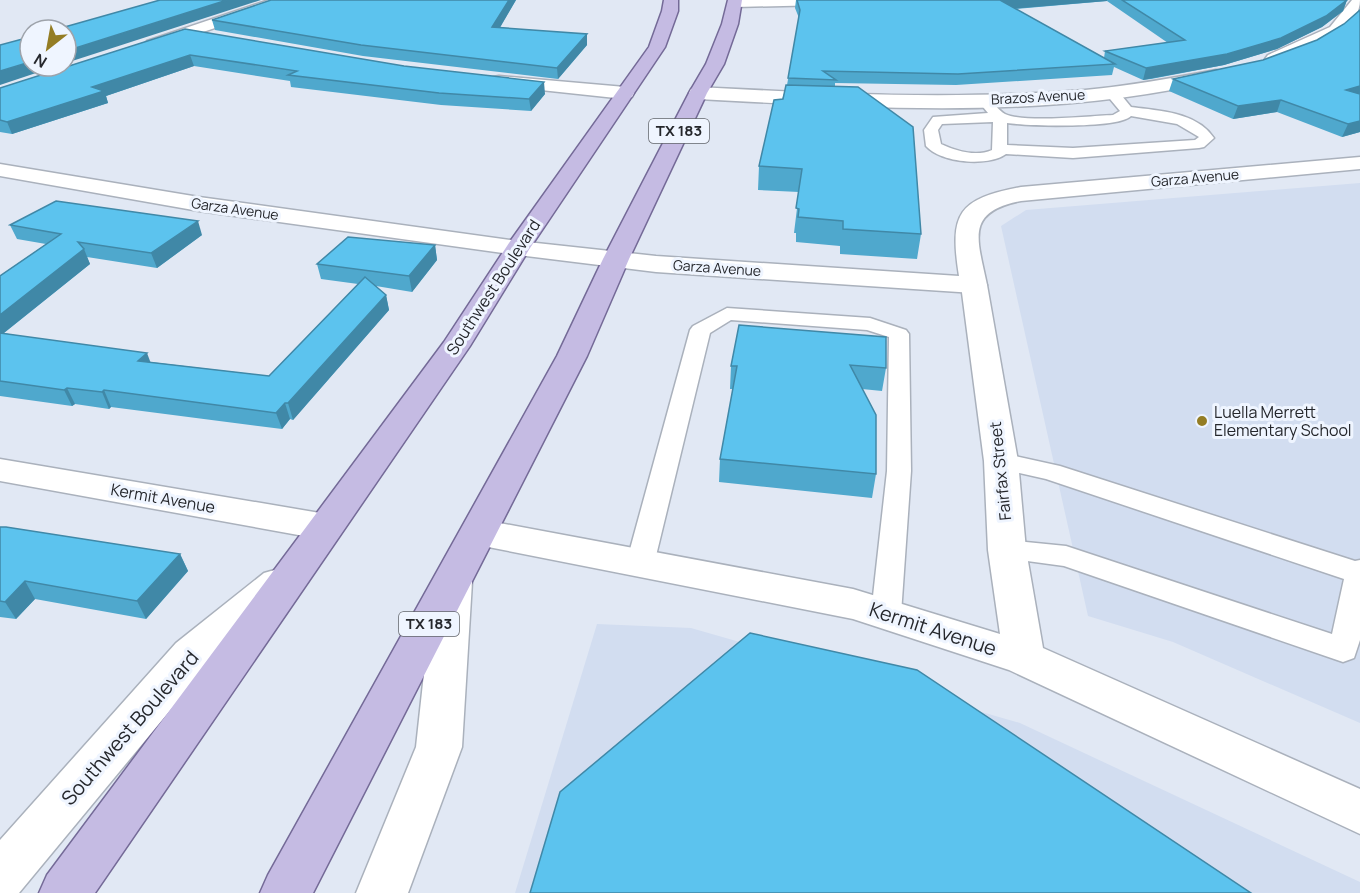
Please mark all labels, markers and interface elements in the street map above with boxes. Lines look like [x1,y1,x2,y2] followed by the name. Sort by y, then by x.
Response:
[18,18,78,78] north arrow
[30,48,51,73] text: N
[990,85,1086,108] street label: Brazos Avenue
[649,119,709,143] road number: TX 183
[1150,164,1240,191] street label: Garza Avenue
[190,193,280,224] street label: Garza Avenue
[441,215,545,359] street label: Southwest Boulevard
[672,255,762,280] street label: Garza Avenue
[1214,401,1352,441] place label: Luella Merrett Elementary School
[1195,414,1209,428] marker: Luella Merrett Elementary School
[984,421,1016,521] street label: Fairfax Street
[109,478,217,518] street label: Kermit Avenue
[866,595,1000,662] street label: Kermit Avenue
[399,612,459,636] road number: TX 183
[55,645,204,811] street label: Southwest Boulevard

